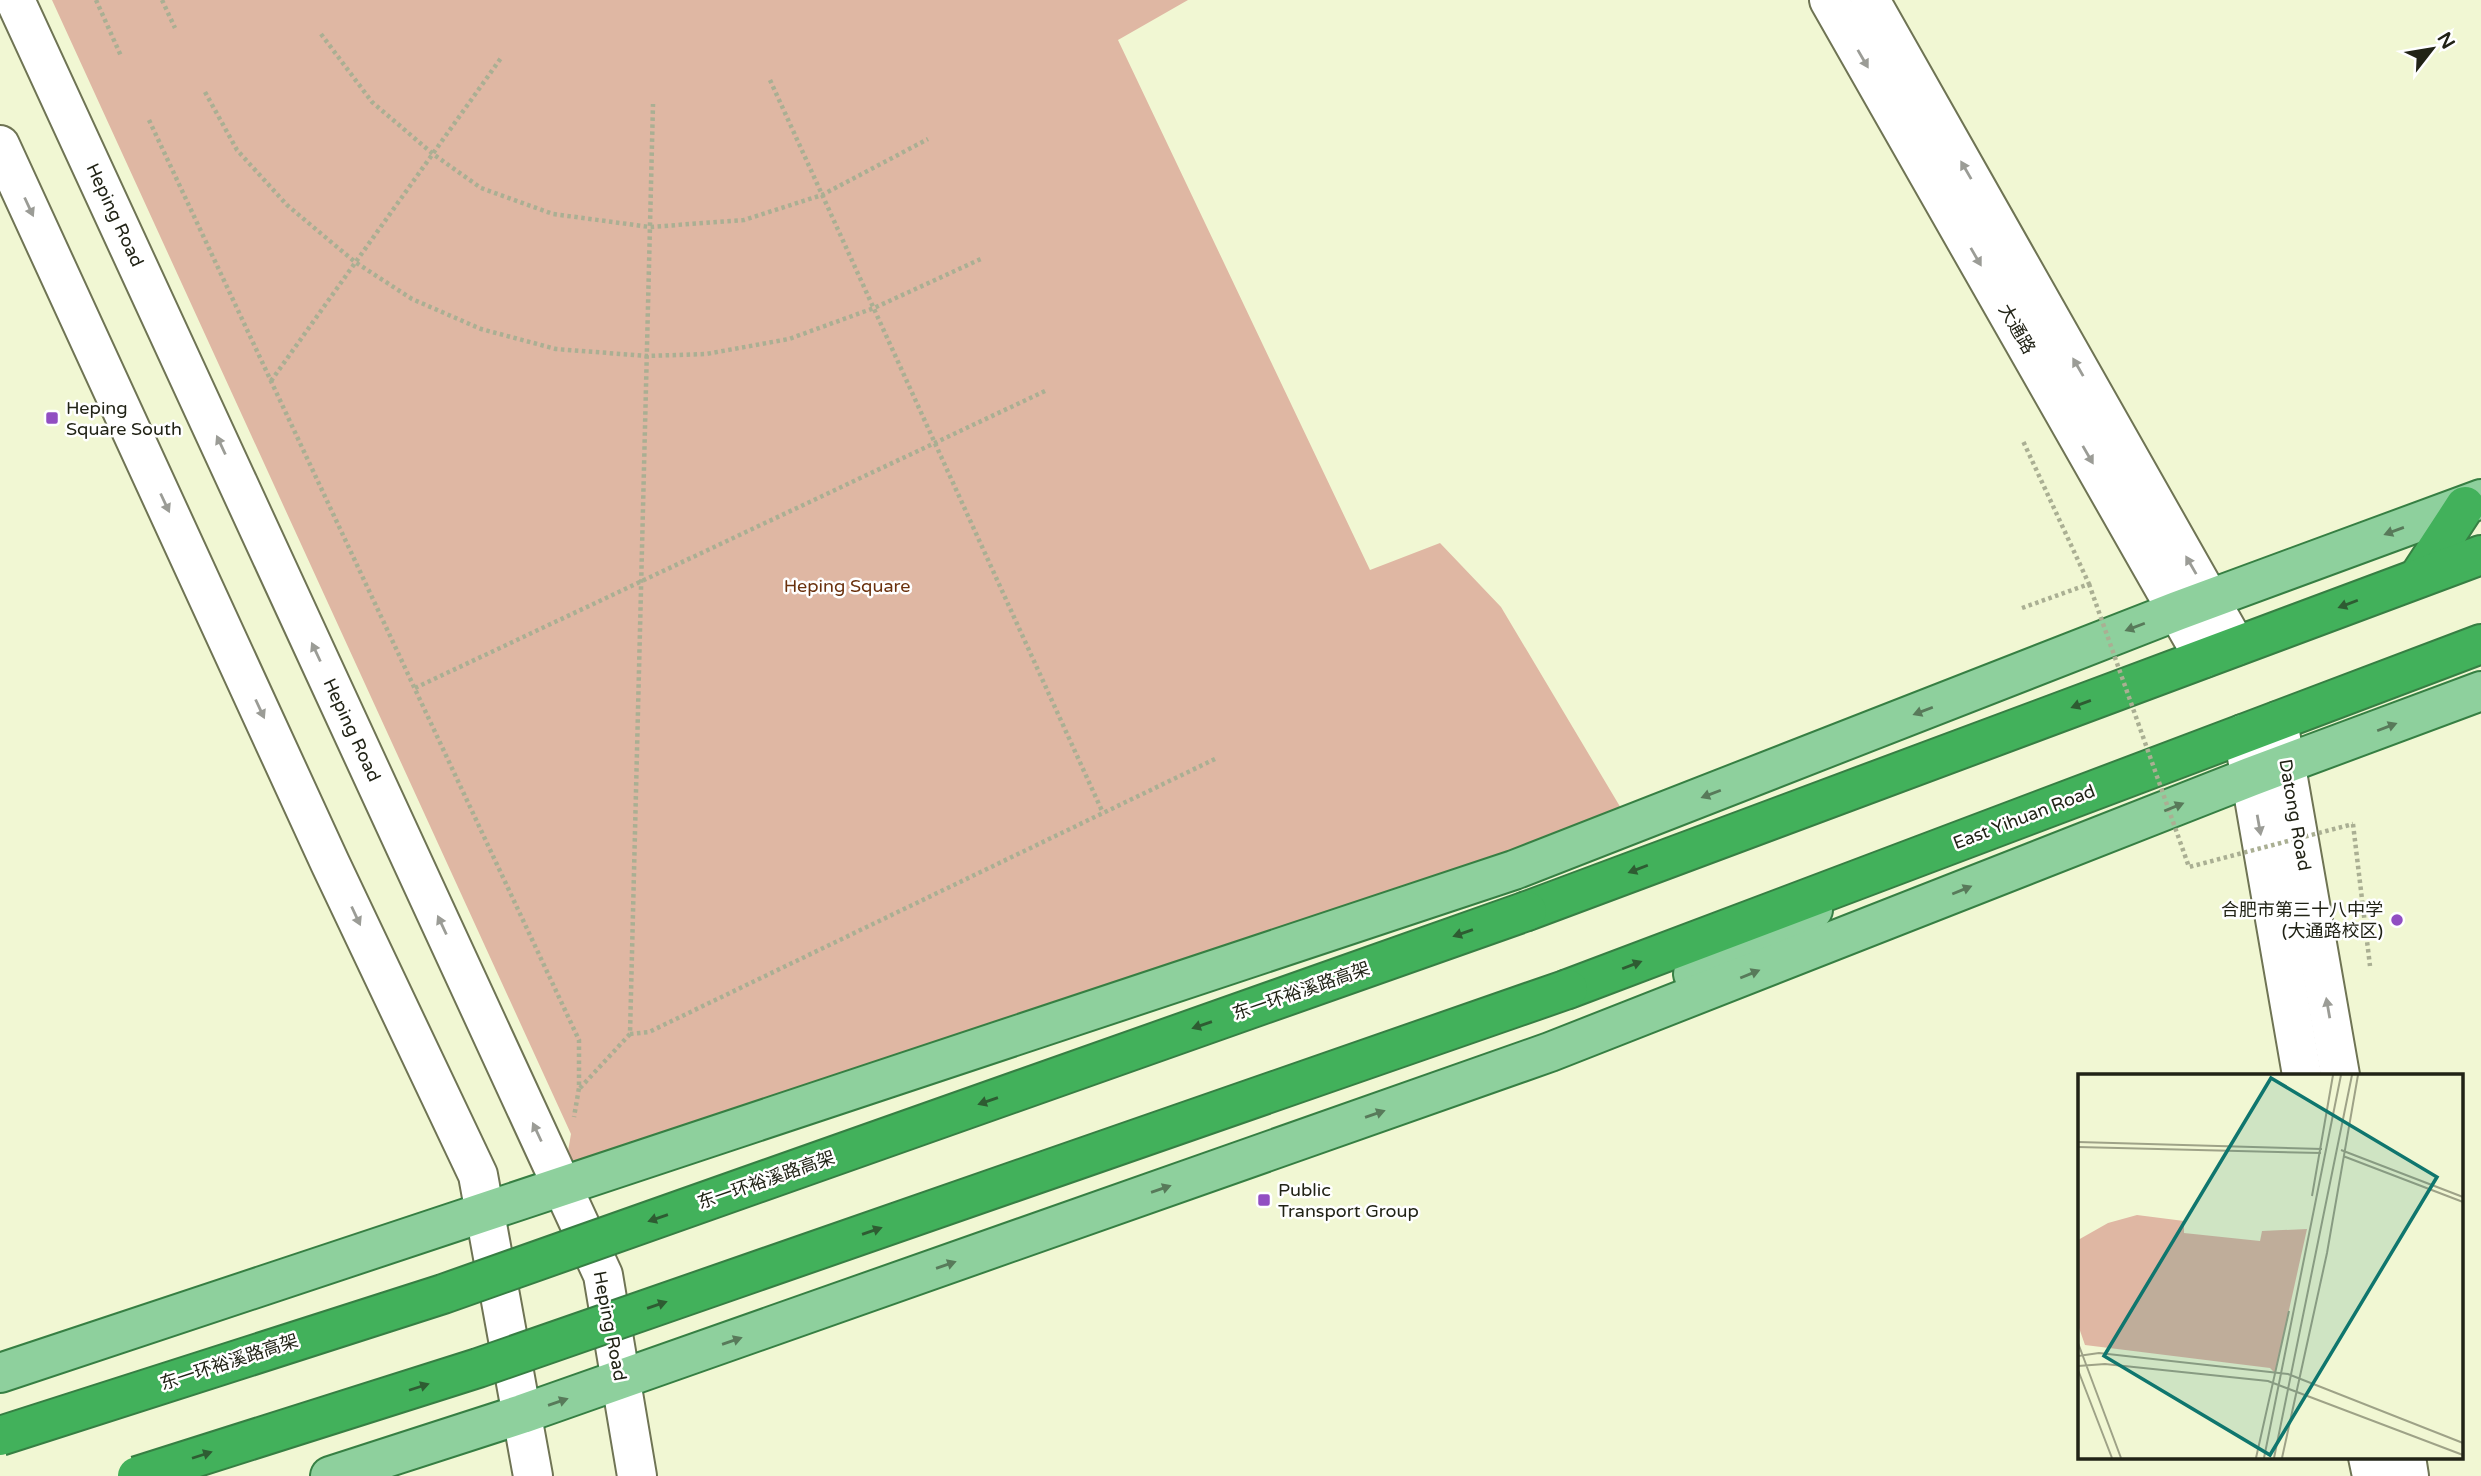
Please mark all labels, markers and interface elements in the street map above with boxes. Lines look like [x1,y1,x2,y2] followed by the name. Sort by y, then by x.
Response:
[2397,14,2467,84] north arrow
[2432,29,2459,53] text: N
[1857,50,1869,69] one-way arrow
[81,160,149,270] street label: Heping Road
[1960,160,1972,179] one-way arrow
[23,197,34,217] one-way arrow
[1970,247,1982,267] one-way arrow
[1994,300,2040,358] street label: 大通路
[2072,358,2084,377] one-way arrow
[66,397,182,440] place label: Heping Square South
[44,410,60,426] marker: Heping Square South
[215,435,226,455] one-way arrow
[2082,445,2094,464] one-way arrow
[159,493,171,513] one-way arrow
[2383,526,2404,537] one-way arrow
[2185,556,2197,575] one-way arrow
[784,575,910,597] park label: Heping Square
[2338,599,2359,610] one-way arrow
[2124,622,2145,633] one-way arrow
[310,642,322,662] one-way arrow
[318,675,386,785] street label: Heping Road
[255,699,266,720] one-way arrow
[2070,699,2091,710] one-way arrow
[1912,705,1933,716] one-way arrow
[2376,721,2397,732] one-way arrow
[2274,757,2316,873] street label: Datong Road
[1950,780,2098,854] street label: East Yihuan Road
[1701,788,1722,799] one-way arrow
[2163,802,2184,813] one-way arrow
[2254,814,2265,836] one-way arrow
[1628,864,1649,875] one-way arrow
[1952,885,1973,896] one-way arrow
[2221,899,2383,942] place label: 合肥市第三十八中学 (大通路校区)
[350,906,361,926] one-way arrow
[2389,912,2405,928] marker: 合肥市第三十八中学 (大通路校区)
[436,915,448,935] one-way arrow
[1453,928,1474,939] one-way arrow
[1229,957,1373,1025] street label: 东一环裕溪路高架
[1621,959,1642,970] one-way arrow
[1740,968,1761,979] one-way arrow
[2322,997,2333,1019] one-way arrow
[1192,1020,1213,1031] one-way arrow
[2078,1074,2464,1458] inset map
[977,1096,998,1107] one-way arrow
[1365,1108,1386,1119] one-way arrow
[531,1122,543,1142] one-way arrow
[694,1146,838,1214] street label: 东一环裕溪路高架
[1278,1179,1419,1222] place label: Public Transport Group
[1150,1183,1171,1194] one-way arrow
[1256,1192,1272,1208] marker: Public Transport Group
[647,1213,668,1224] one-way arrow
[862,1225,883,1236] one-way arrow
[936,1259,957,1270] one-way arrow
[589,1269,631,1383] street label: Heping Road
[647,1299,668,1310] one-way arrow
[157,1329,301,1395] street label: 东一环裕溪路高架
[721,1335,742,1346] one-way arrow
[408,1381,429,1391] one-way arrow
[547,1396,568,1407] one-way arrow
[192,1450,213,1460] one-way arrow

